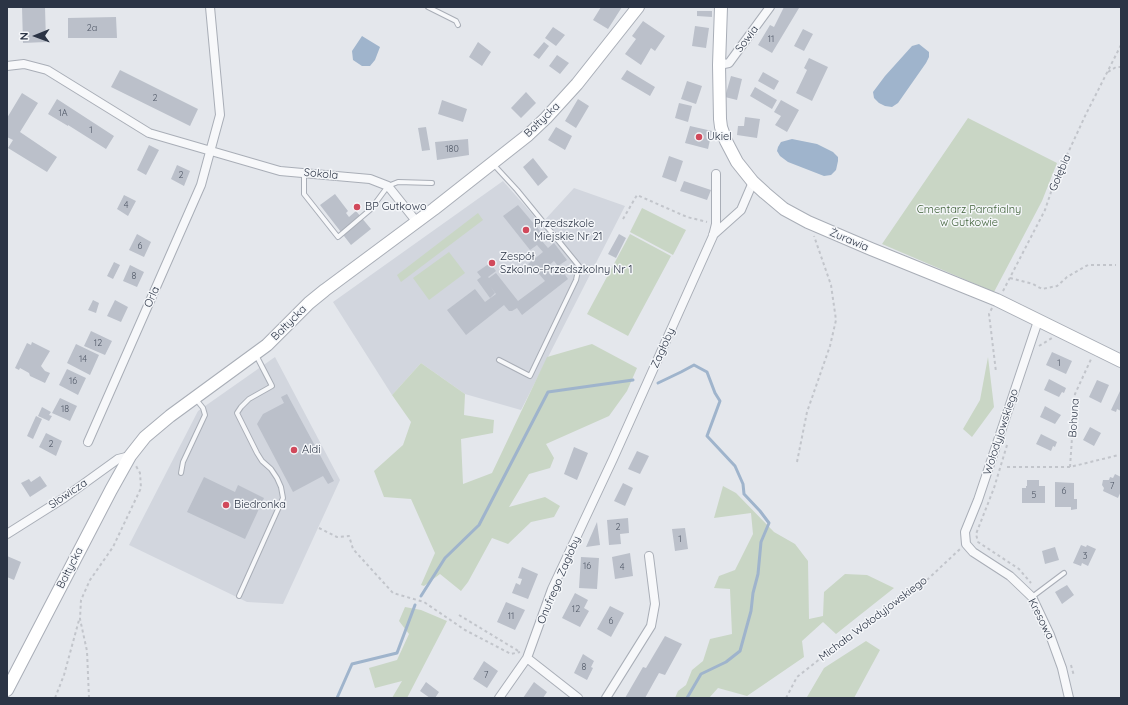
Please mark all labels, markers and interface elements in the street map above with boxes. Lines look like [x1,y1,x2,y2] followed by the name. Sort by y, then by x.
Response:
[16,16,56,56] north arrow
[87,23,97,33] house number: 2a
[733,23,761,55] street label: Sowia
[17,32,31,40] text: N
[768,34,774,44] house number: 11
[153,93,157,103] house number: 2
[521,100,563,140] street label: Bałtycka
[58,108,68,118] house number: 1A
[89,125,93,135] house number: 1
[707,130,732,144] place label: Ukiel
[694,132,704,142] marker: Ukiel
[445,144,459,154] house number: 180
[1046,153,1074,193] street label: Gołębia
[303,166,339,182] street label: Sokola
[179,170,183,180] house number: 2
[124,200,128,210] house number: 4
[365,200,427,214] place label: BP Gutkowo
[352,202,362,212] marker: BP Gutkowo
[917,203,1021,229] park label: Cmentarz Parafialny w Gutkowie
[534,217,603,243] place label: Przedszkole Miejskie Nr 21
[521,225,531,235] marker: Przedszkole Miejskie Nr 21
[827,226,871,254] street label: Żurawia
[138,241,142,251] house number: 6
[500,250,633,276] place label: Zespół Szkolno-Przedszkolny Nr 1
[487,258,497,268] marker: Zespół Szkolno-Przedszkolny Nr 1
[132,271,136,281] house number: 8
[142,284,162,310] street label: Orla
[269,303,309,343] street label: Bałtycka
[648,326,678,370] street label: Zagłoby
[94,338,102,348] house number: 12
[79,354,87,364] house number: 14
[1057,358,1061,368] house number: 1
[69,376,77,386] house number: 16
[981,387,1021,477] street label: Wołodyjowskiego
[1066,398,1082,438] street label: Bohuna
[61,404,69,414] house number: 18
[49,439,53,449] house number: 2
[302,443,321,457] place label: Aldi
[289,445,299,455] marker: Aldi
[46,476,90,512] street label: Słowicza
[1110,481,1114,491] house number: 7
[1062,486,1066,496] house number: 6
[1032,490,1036,500] house number: 5
[234,498,286,512] place label: Biedronka
[221,500,231,510] marker: Biedronka
[616,522,620,532] house number: 2
[535,534,583,626] street label: Onufrego Zagłoby
[678,534,682,544] house number: 1
[54,545,86,591] street label: Bałtycka
[1083,551,1087,561] house number: 3
[583,561,591,571] house number: 16
[620,562,624,572] house number: 4
[816,574,930,664] street label: Michała Wołodyjowskiego
[1025,596,1057,642] street label: Kresowa
[572,604,580,614] house number: 12
[508,611,514,621] house number: 11
[609,616,613,626] house number: 6
[582,662,586,672] house number: 8
[484,670,488,680] house number: 7

